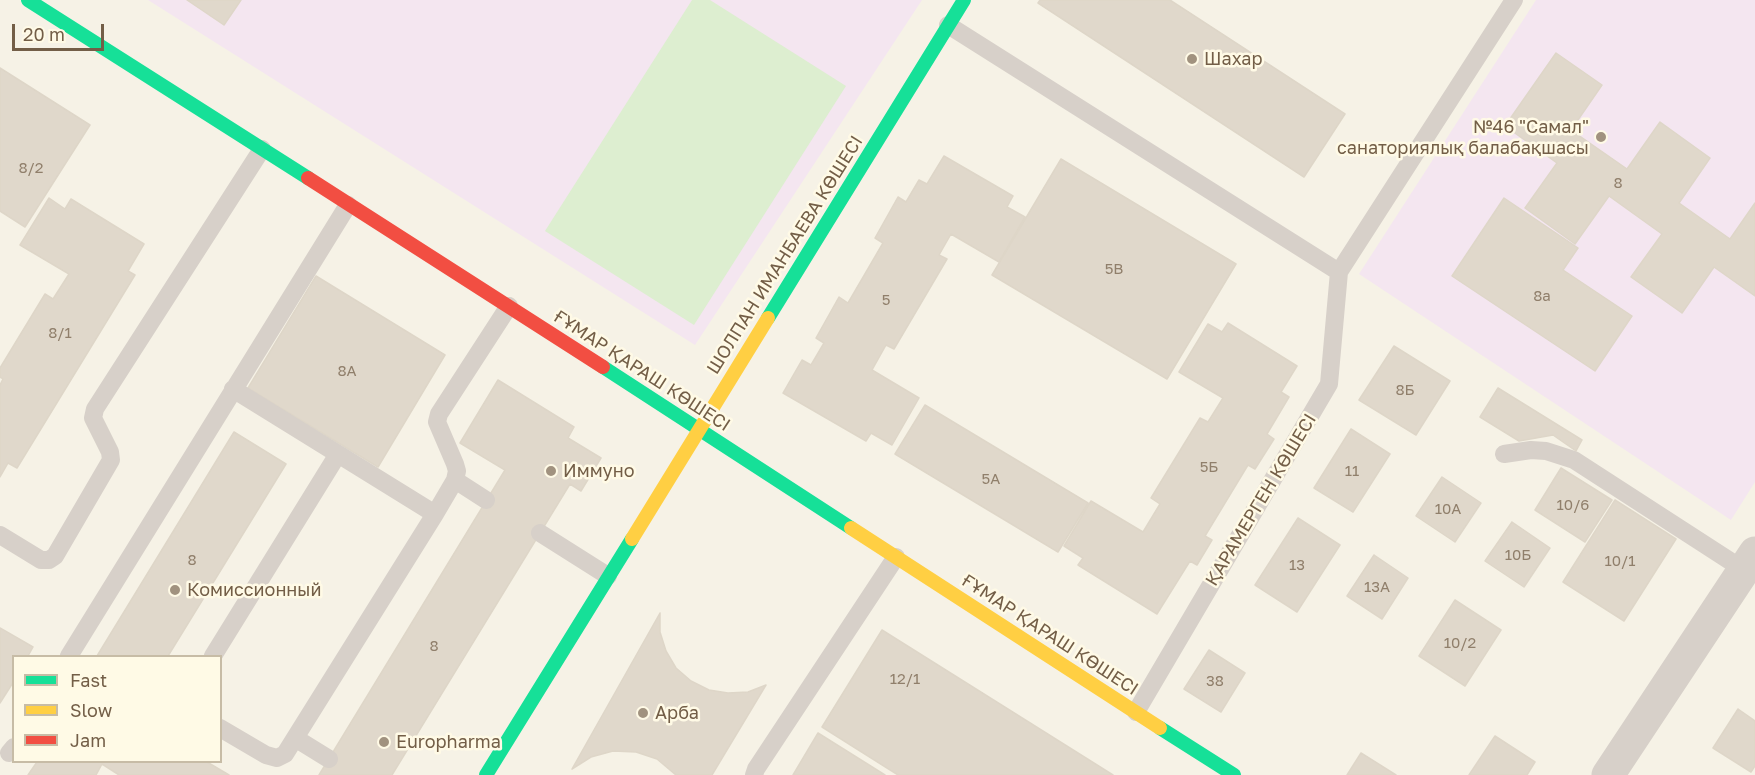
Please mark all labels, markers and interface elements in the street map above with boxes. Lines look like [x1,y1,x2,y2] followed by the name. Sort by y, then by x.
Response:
[15,12,106,50] scale bar
[23,23,65,45] text: 20 m
[1204,48,1263,70] place label: Шахар
[1185,52,1199,66] marker: Шахар
[1337,116,1589,158] place label: №46 "Самал" санаториялық балабақшасы
[1594,130,1608,144] marker: №46 "Самал" санаториялық балабақшасы
[702,132,868,378] street label: ШОЛПАН ИМАНБАЕВА КӨШЕСІ
[18,159,44,177] house number: 8/2
[1613,174,1623,192] house number: 8
[1105,260,1123,278] house number: 5В
[1533,287,1551,305] house number: 8а
[882,291,890,309] house number: 5
[550,306,734,436] street label: ҒҰМАР ҚАРАШ КӨШЕСІ
[48,324,72,342] house number: 8/1
[337,362,357,380] house number: 8А
[1395,381,1415,399] house number: 8Б
[1201,410,1321,590] street label: ҚАРАМЕРГЕН КӨШЕСІ
[1200,458,1218,476] house number: 5Б
[563,460,634,482] place label: Иммуно
[1345,462,1359,480] house number: 11
[544,464,558,478] marker: Иммуно
[982,470,1000,488] house number: 5А
[1557,496,1589,514] house number: 10/6
[1435,500,1461,518] house number: 10А
[1505,546,1531,564] house number: 10Б
[187,551,197,569] house number: 8
[1604,552,1636,570] house number: 10/1
[1289,556,1305,574] house number: 13
[958,570,1142,700] street label: ҒҰМАР ҚАРАШ КӨШЕСІ
[1364,578,1390,596] house number: 13А
[187,579,321,601] place label: Комиссионный
[168,583,182,597] marker: Комиссионный
[1444,634,1476,652] house number: 10/2
[429,637,439,655] house number: 8
[12,655,222,763] legend
[70,669,107,691] text: Fast
[890,670,920,688] house number: 12/1
[1206,672,1224,690] house number: 38
[70,699,112,721] text: Slow
[655,702,699,724] place label: Арба
[636,706,650,720] marker: Арба
[70,729,106,751] text: Jam
[396,731,501,753] place label: Europharma
[377,735,391,749] marker: Europharma

